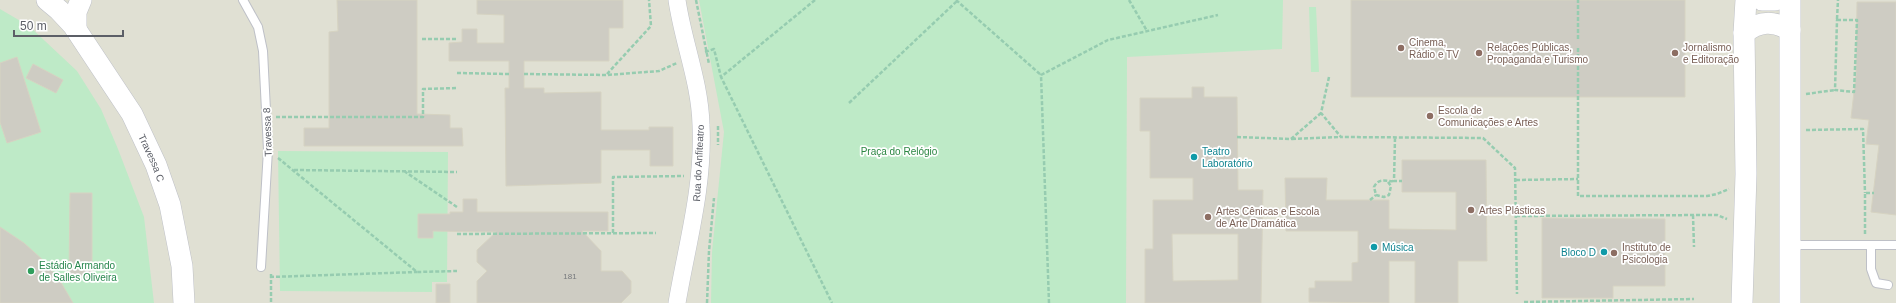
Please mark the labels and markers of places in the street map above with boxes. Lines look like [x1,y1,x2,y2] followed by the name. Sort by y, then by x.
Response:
[1409,37,1459,60] place label: Cinema, Rádio e TV
[1487,42,1589,65] place label: Relações Públicas, Propaganda e Turismo
[1683,42,1740,65] place label: Jornalismo e Editoração
[1396,43,1406,53] marker: Cinema, Rádio e TV
[1474,48,1484,58] marker: Relações Públicas, Propaganda e Turismo
[1670,48,1680,58] marker: Jornalismo e Editoração
[1438,105,1538,128] place label: Escola de Comunicações e Artes
[1425,111,1435,121] marker: Escola de Comunicações e Artes
[1202,146,1253,169] place label: Teatro Laboratório
[1189,152,1199,162] marker: Teatro Laboratório
[1466,205,1476,215] marker: Artes Plásticas
[1479,205,1545,216] place label: Artes Plásticas
[1216,206,1320,229] place label: Artes Cênicas e Escola de Arte Dramática
[1203,212,1213,222] marker: Artes Cênicas e Escola de Arte Dramática
[1369,242,1379,252] marker: Música
[1382,242,1414,253] place label: Música
[1622,242,1671,265] place label: Instituto de Psicologia
[1561,247,1596,258] place label: Bloco D
[1599,247,1609,257] marker: Bloco D
[1609,248,1619,258] marker: Instituto de Psicologia
[39,260,117,283] place label: Estádio Armando de Salles Oliveira
[26,266,36,276] marker: Estádio Armando de Salles Oliveira

